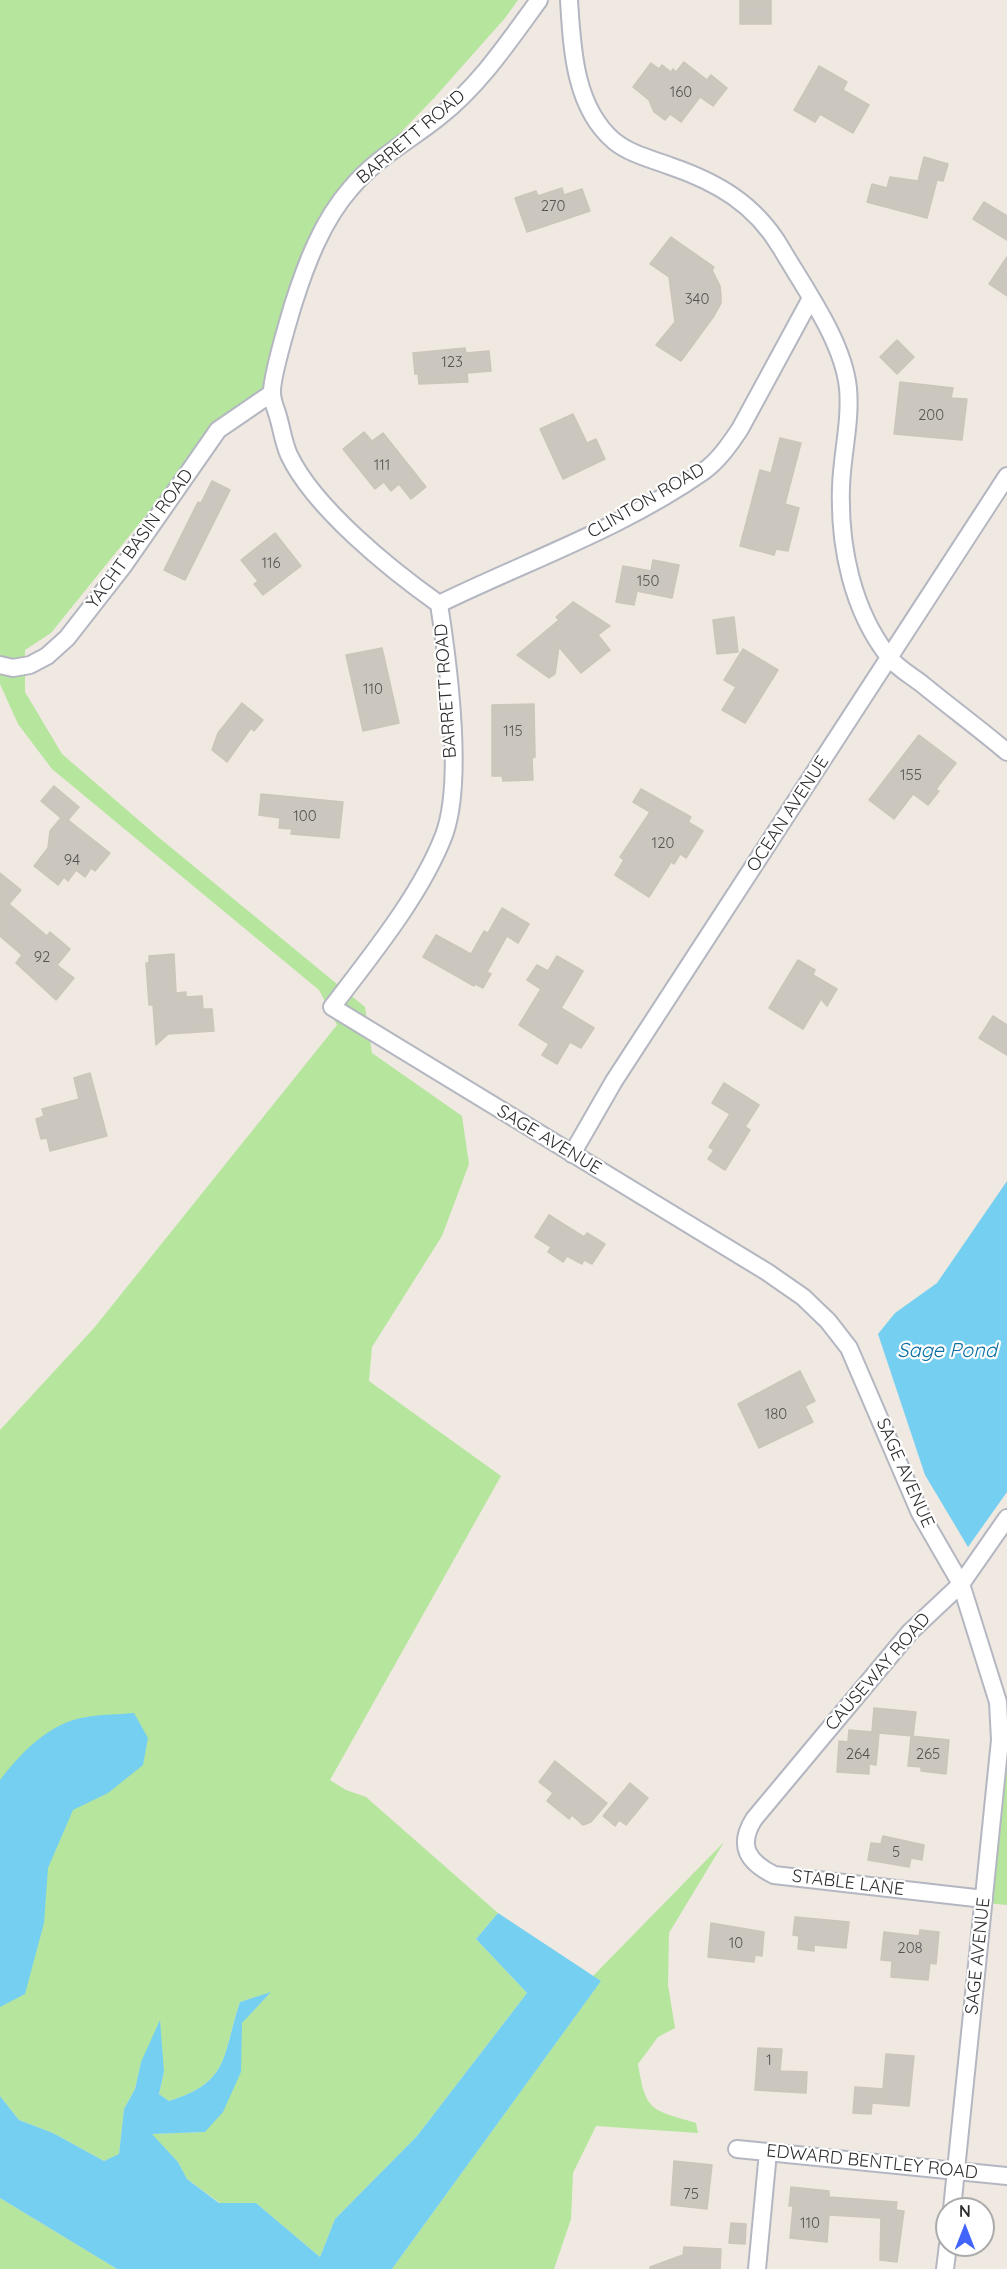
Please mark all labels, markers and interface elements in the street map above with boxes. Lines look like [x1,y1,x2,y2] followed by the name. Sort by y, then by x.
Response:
[670,83,692,101] house number: 160
[352,85,470,189] street label: BARRETT ROAD
[541,197,565,215] house number: 270
[685,290,709,308] house number: 340
[441,353,463,371] house number: 123
[918,406,944,424] house number: 200
[374,456,390,474] house number: 111
[584,459,708,543] street label: CLINTON ROAD
[82,465,198,613] street label: YACHT BASIN ROAD
[261,554,281,572] house number: 116
[637,572,659,590] house number: 150
[431,623,461,759] street label: BARRETT ROAD
[363,680,383,698] house number: 110
[503,722,523,740] house number: 115
[743,752,833,876] street label: OCEAN AVENUE
[900,766,922,784] house number: 155
[293,807,317,825] house number: 100
[652,834,674,852] house number: 120
[64,851,80,869] house number: 94
[34,948,50,966] house number: 92
[493,1100,605,1180] street label: SAGE AVENUE
[897,1339,997,1363] water label: Sage Pond
[765,1405,787,1423] house number: 180
[871,1415,939,1531] street label: SAGE AVENUE
[821,1609,935,1735] street label: CAUSEWAY ROAD
[846,1745,870,1763] house number: 264
[916,1745,940,1763] house number: 265
[892,1843,900,1861] house number: 5
[791,1865,905,1901] street label: STABLE LANE
[961,1896,995,2016] street label: SAGE AVENUE
[729,1934,743,1952] house number: 10
[897,1939,923,1957] house number: 208
[766,2051,772,2069] house number: 1
[765,2140,979,2184] street label: EDWARD BENTLEY ROAD
[683,2185,699,2203] house number: 75
[935,2197,995,2257] north arrow
[959,2201,971,2221] text: N
[800,2214,820,2232] house number: 110

